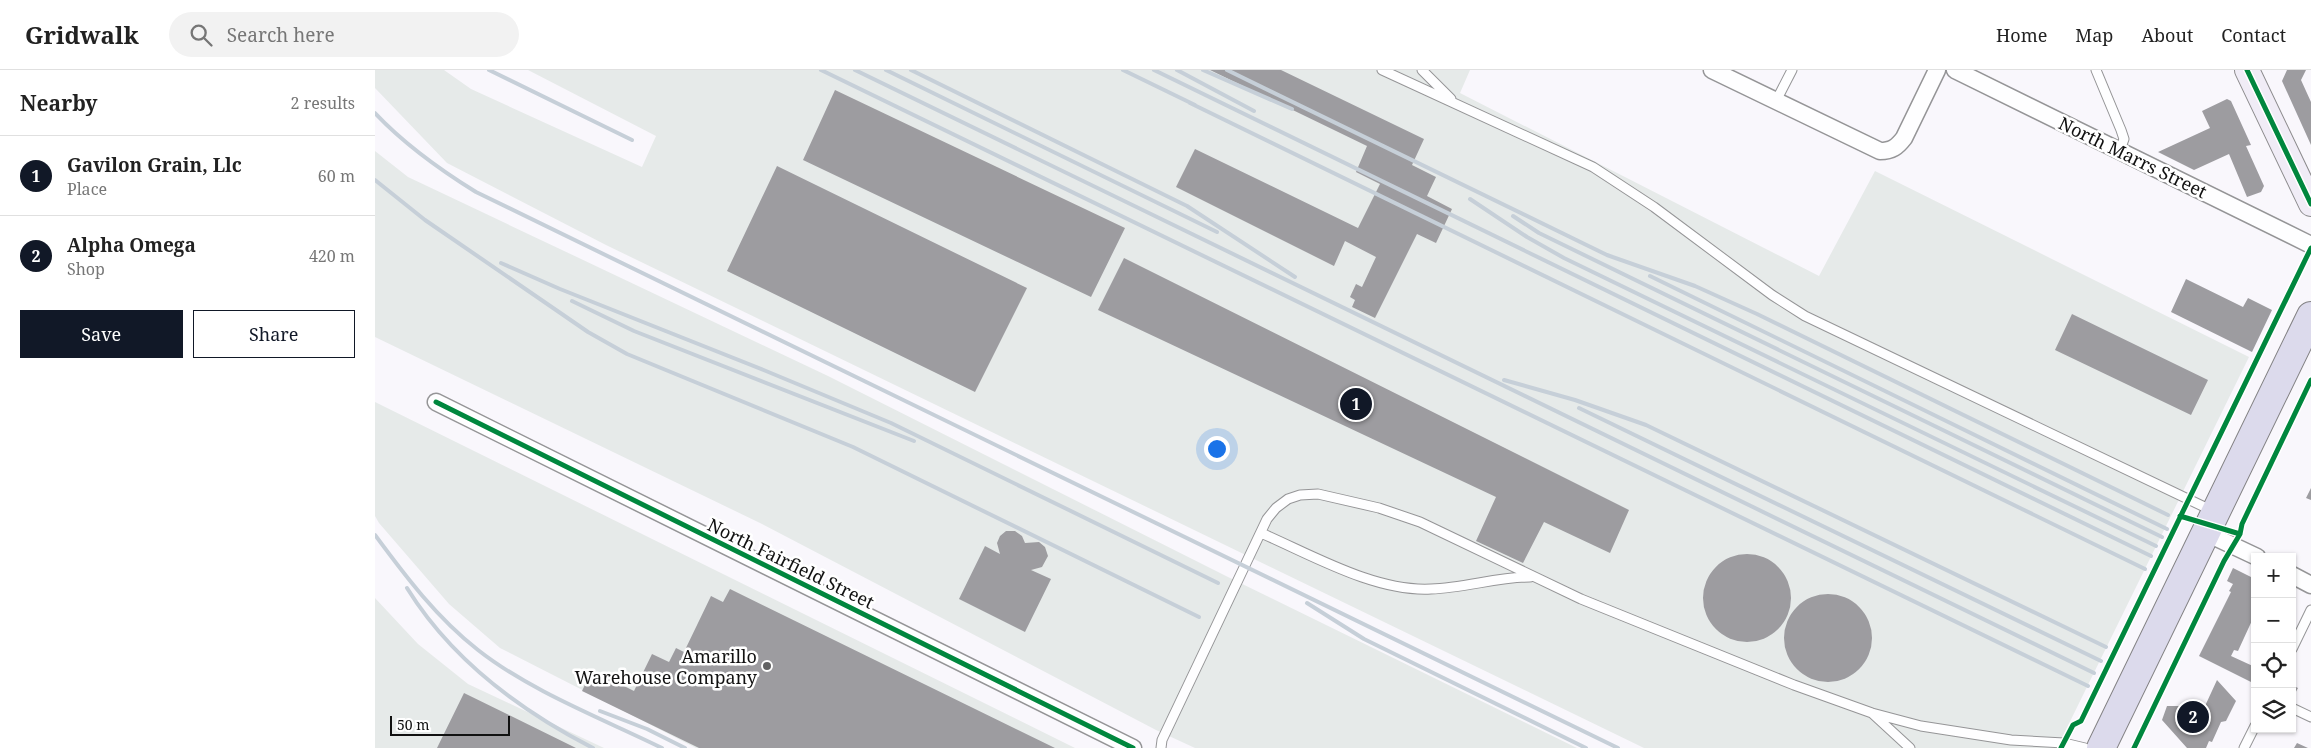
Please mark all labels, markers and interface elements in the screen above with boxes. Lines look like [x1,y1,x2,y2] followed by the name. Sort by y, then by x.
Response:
[169,12,519,57] search box
[25,18,139,51] text: Gridwalk
[187,21,215,49] icon: search
[227,22,335,48] text: Search here
[1996,23,2047,47] text: Home
[2075,23,2113,47] text: Map
[2141,23,2193,47] text: About
[2221,23,2286,47] text: Contact
[20,89,98,117] text: Nearby
[291,92,355,114] text: 2 results
[2055,111,2211,203] street label: North Marrs Street
[67,152,242,178] text: Gavilon Grain, Llc
[31,165,41,187] text: 1
[318,165,355,187] text: 60 m
[67,178,107,200] text: Place
[67,232,196,258] text: Alpha Omega
[31,245,41,267] text: 2
[309,245,355,267] text: 420 m
[67,258,105,280] text: Shop
[20,310,183,358] button: Save
[193,310,355,358] button: Share
[1340,385,1372,423] pin: 1
[1204,436,1230,462] your location
[704,512,878,614] street label: North Fairfield Street
[2251,553,2296,733] map controls
[2251,553,2296,598] button: +
[2251,598,2296,643] button: −
[2251,643,2296,688] button: locate
[574,644,758,689] place label: Amarillo Warehouse Company
[761,660,773,672] marker: Amarillo Warehouse Company
[2251,688,2296,733] button: layers
[2177,698,2209,736] pin: 2
[390,713,510,736] scale bar
[397,715,430,734] text: 50 m

